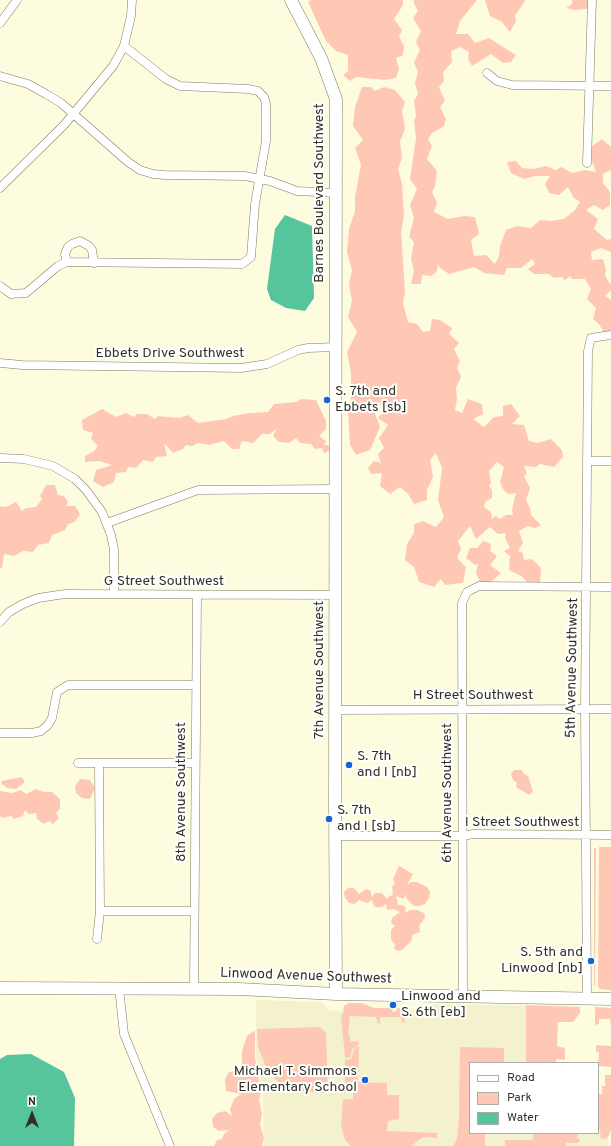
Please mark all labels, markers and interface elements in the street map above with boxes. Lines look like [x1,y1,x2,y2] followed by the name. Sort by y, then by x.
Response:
[312,103,328,283] street label: Barnes Boulevard Southwest
[96,346,244,362] street label: Ebbets Drive Southwest
[335,384,407,416] place label: S. 7th and Ebbets [sb]
[322,395,332,405] marker: S. 7th and Ebbets [sb]
[104,574,224,590] street label: G Street Southwest
[563,598,583,738] street label: 5th Avenue Southwest
[312,601,328,739] street label: 7th Avenue Southwest
[413,688,533,704] street label: H Street Southwest
[174,722,190,862] street label: 8th Avenue Southwest
[440,723,456,863] street label: 6th Avenue Southwest
[357,749,417,782] place label: S. 7th and I [nb]
[344,760,354,770] marker: S. 7th and I [nb]
[337,803,396,836] place label: S. 7th and I [sb]
[324,814,334,824] marker: S. 7th and I [sb]
[465,815,579,831] street label: I Street Southwest
[501,945,583,978] place label: S. 5th and Linwood [nb]
[586,956,596,966] marker: S. 5th and Linwood [nb]
[220,966,392,988] street label: Linwood Avenue Southwest
[401,989,481,1022] place label: Linwood and S. 6th [eb]
[388,1000,398,1010] marker: Linwood and S. 6th [eb]
[469,1062,599,1134] legend
[234,1064,357,1096] place label: Michael T. Simmons Elementary School
[507,1070,535,1086] text: Road
[360,1075,370,1085] marker: Michael T. Simmons Elementary School
[507,1090,532,1106] text: Park
[12,1094,52,1134] north arrow
[28,1095,36,1109] text: N
[507,1110,539,1126] text: Water

